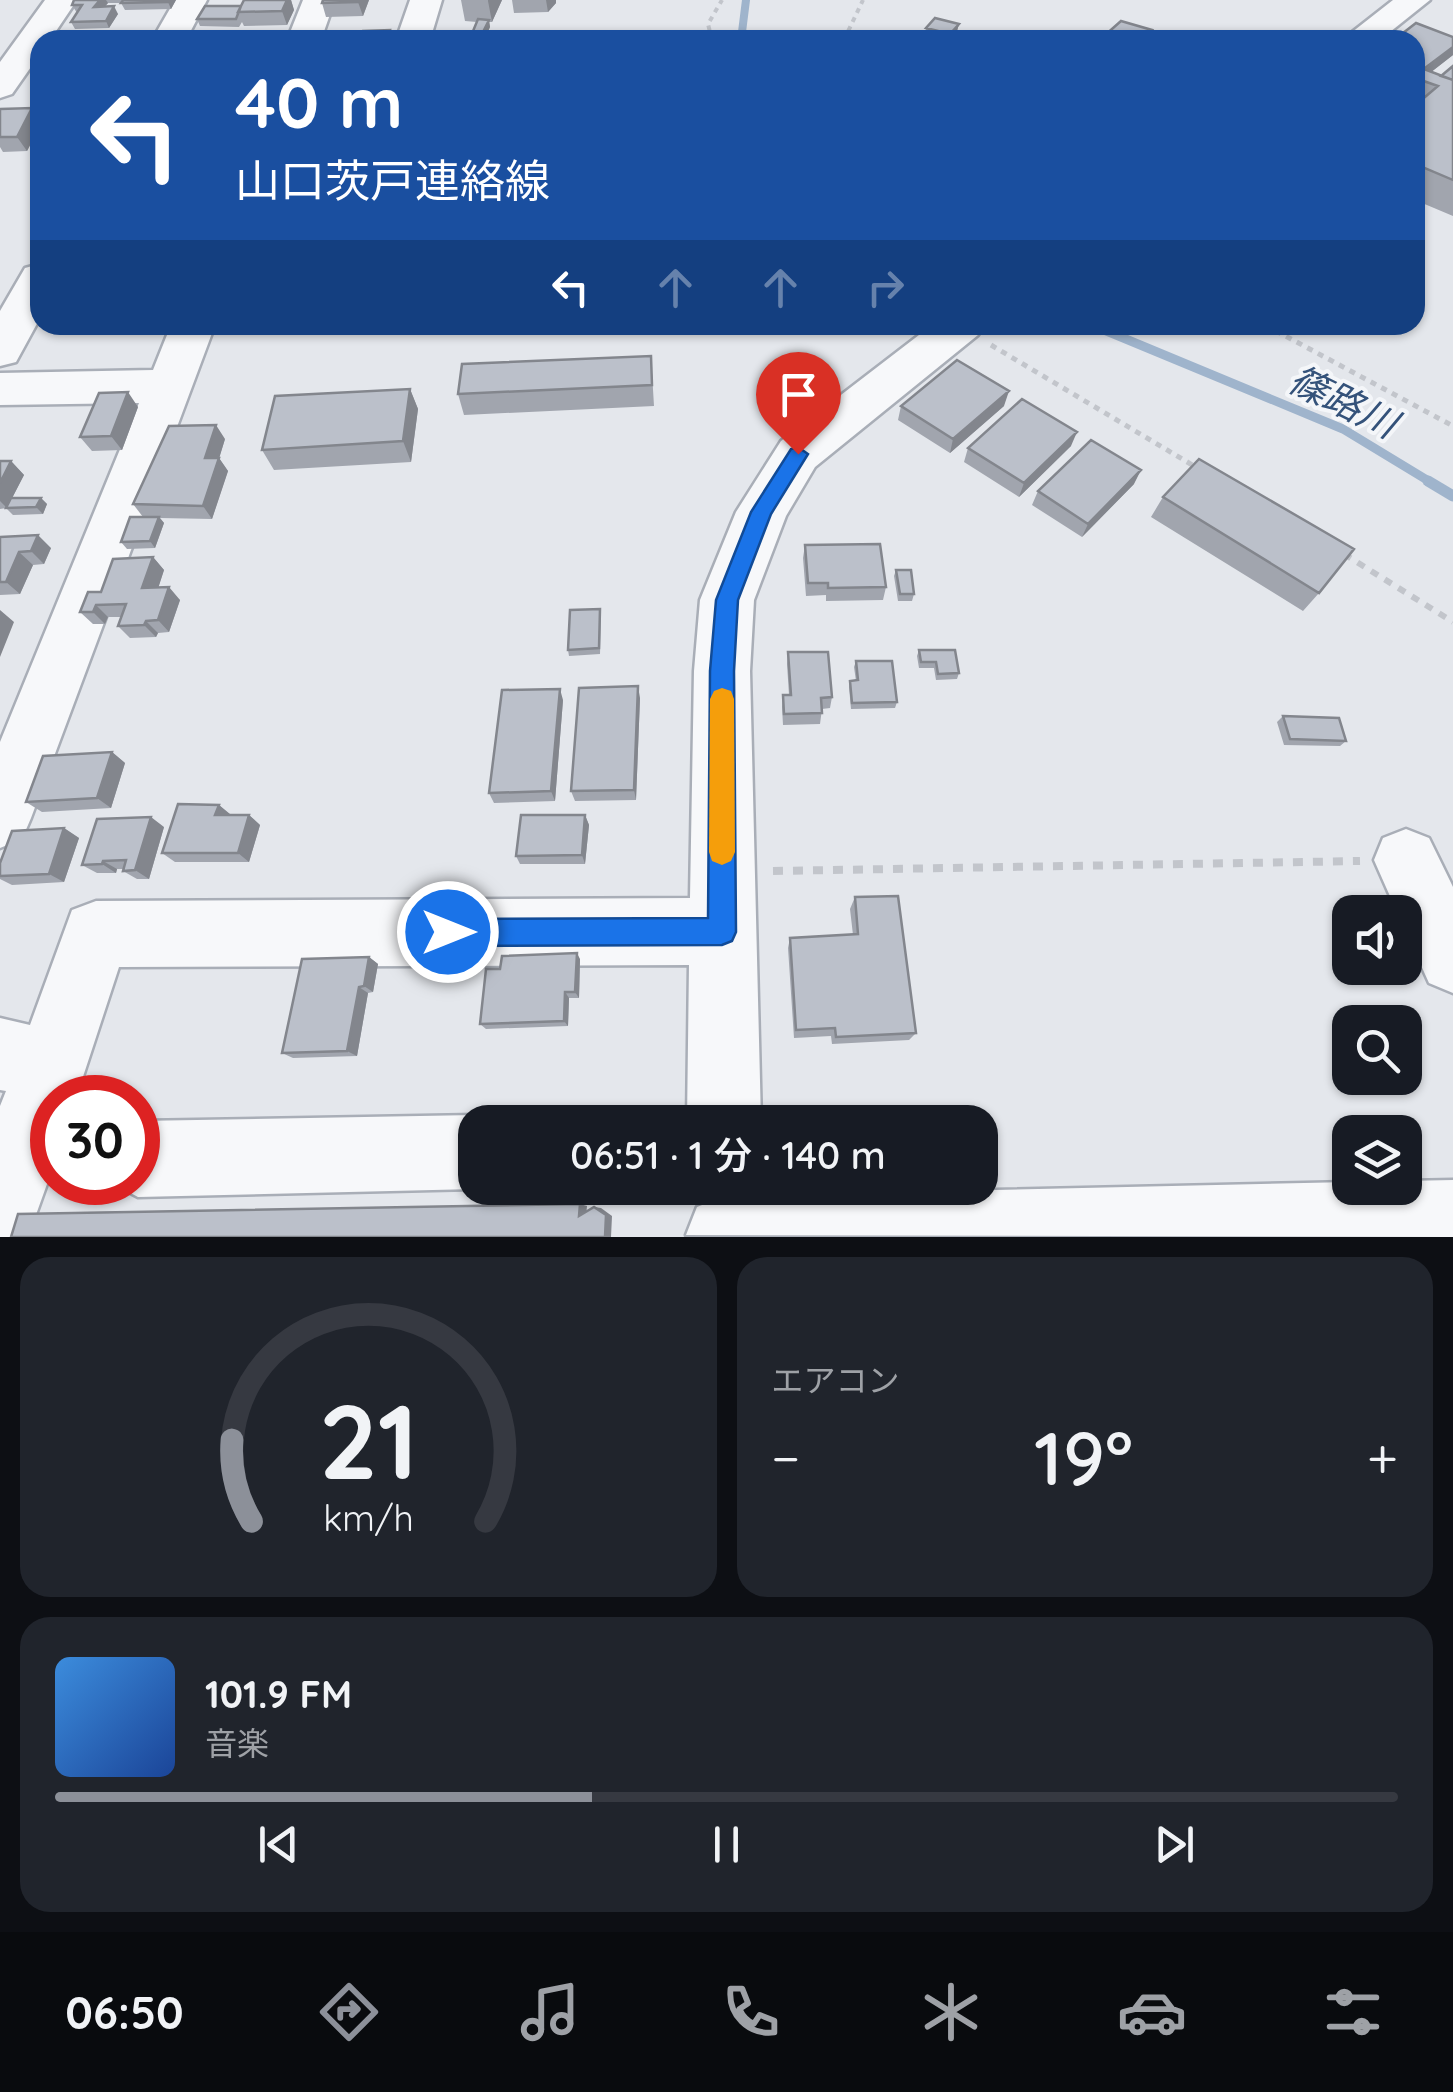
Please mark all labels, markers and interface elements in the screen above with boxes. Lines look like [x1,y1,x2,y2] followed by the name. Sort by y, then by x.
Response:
[235,58,403,146] text: 40 m
[70,70,200,200] icon: left
[235,152,550,208] text: 山口茨戸連絡線
[543,260,598,315] icon: left
[648,260,703,315] icon: ahead
[753,260,808,315] icon: ahead
[858,260,913,315] icon: right
[756,352,841,455] pin
[1282,355,1409,449] water label: 篠路川
[771,367,826,422] icon: arrive
[396,880,500,984] position arrow
[1332,895,1422,1205] map controls
[1332,895,1422,985] button: sound
[1332,1005,1422,1095] button: search
[30,1075,160,1205] speed limit sign: 30
[1332,1115,1422,1205] button: layers
[570,1131,886,1179] text: 06:51 · 1 分 · 140 m
[772,1360,900,1400] text: エアコン
[318,1375,418,1505] text: 21
[1034,1410,1133,1504] text: 19°
[772,1423,800,1492] text: −
[1367,1423,1398,1492] text: +
[323,1495,414,1540] text: km/h
[205,1670,352,1718] text: 101.9 FM
[205,1723,269,1763] text: 音楽
[251,1817,306,1872] icon: previous
[699,1817,754,1872] icon: pause
[1147,1817,1202,1872] icon: next
[314,1977,384,2047] icon: directions
[515,1977,585,2047] icon: music
[716,1977,786,2047] icon: phone
[916,1977,986,2047] icon: climate
[1117,1977,1187,2047] icon: car
[1318,1977,1388,2047] icon: filters
[65,1984,184,2040] text: 06:50

